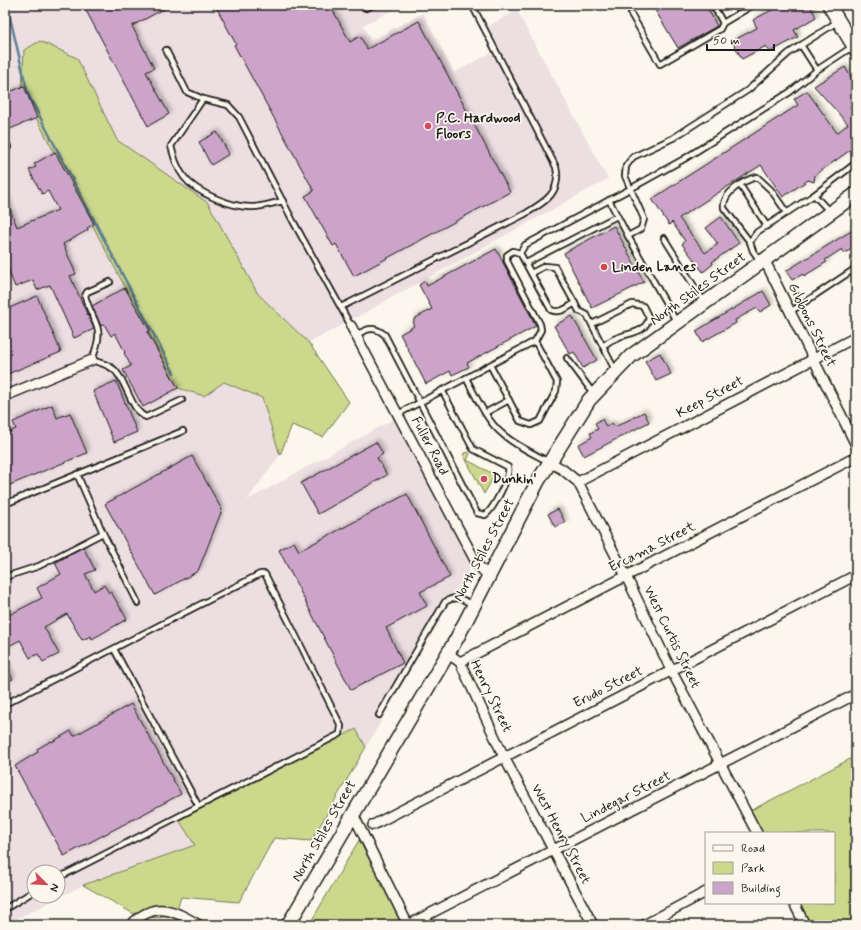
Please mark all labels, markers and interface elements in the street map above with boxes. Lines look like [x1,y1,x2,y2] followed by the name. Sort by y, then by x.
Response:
[707,26,774,52] scale bar
[713,33,740,49] text: 50 m
[436,109,521,143] place label: P.C. Hardwood Floors
[423,121,433,131] marker: P.C. Hardwood Floors
[646,248,750,330] street label: North Stiles Street
[612,258,697,276] place label: Linden Lanes
[599,262,609,272] marker: Linden Lanes
[784,280,840,371] street label: Gibbons Street
[673,372,747,422] street label: Keep Street
[407,413,453,479] street label: Fuller Road
[492,470,536,488] place label: Dunkin'
[479,474,489,484] marker: Dunkin'
[449,495,519,605] street label: North Stiles Street
[606,517,699,577] street label: Ercama Street
[639,583,705,691] street label: West Curtis Street
[466,657,516,735] street label: Henry Street
[570,662,646,712] street label: Erudo Street
[578,767,674,827] street label: Lindegar Street
[288,777,361,885] street label: North Stiles Street
[527,781,595,887] street label: West Henry Street
[705,832,835,904] legend
[741,841,765,857] text: Road
[741,861,765,877] text: Park
[26,864,66,904] north arrow
[46,881,62,894] text: N
[741,881,781,898] text: Building

